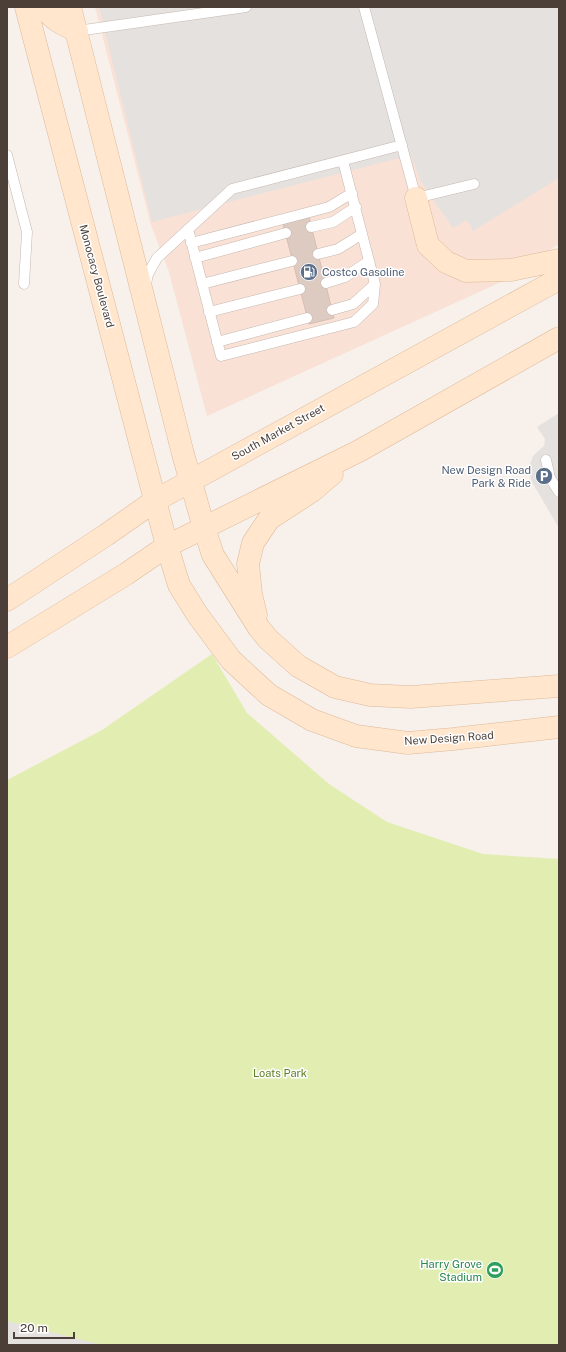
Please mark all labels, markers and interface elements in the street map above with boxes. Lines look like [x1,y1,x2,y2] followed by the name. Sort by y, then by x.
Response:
[77,223,117,329] street label: Monocacy Boulevard
[299,262,319,282] fuel station icon: Costco Gasoline
[322,266,405,278] place label: Costco Gasoline
[229,401,327,463] street label: South Market Street
[441,464,531,489] place label: New Design Road Park & Ride
[534,466,554,486] parking icon: New Design Road Park & Ride
[404,729,494,747] street label: New Design Road
[253,1067,307,1079] park label: Loats Park
[420,1258,482,1283] place label: Harry Grove Stadium
[485,1260,505,1280] sports icon: Harry Grove Stadium
[14,1314,74,1340] scale bar
[20,1321,48,1335] text: 20 m

